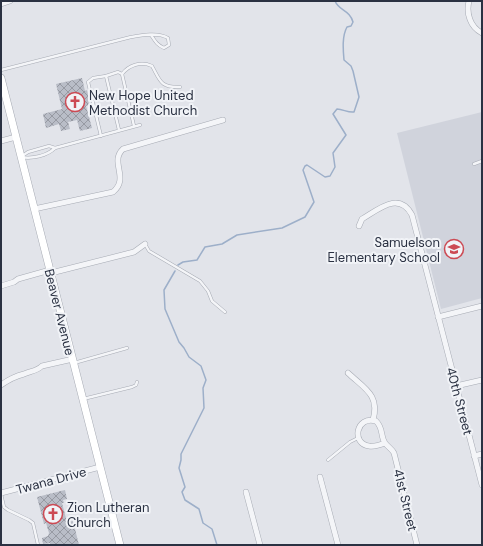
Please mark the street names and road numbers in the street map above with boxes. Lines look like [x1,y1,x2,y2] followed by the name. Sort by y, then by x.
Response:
[41,267,78,357] street label: Beaver Avenue
[442,365,477,437] street label: 40th Street
[14,463,88,498] street label: Twana Drive
[390,467,421,533] street label: 41st Street

